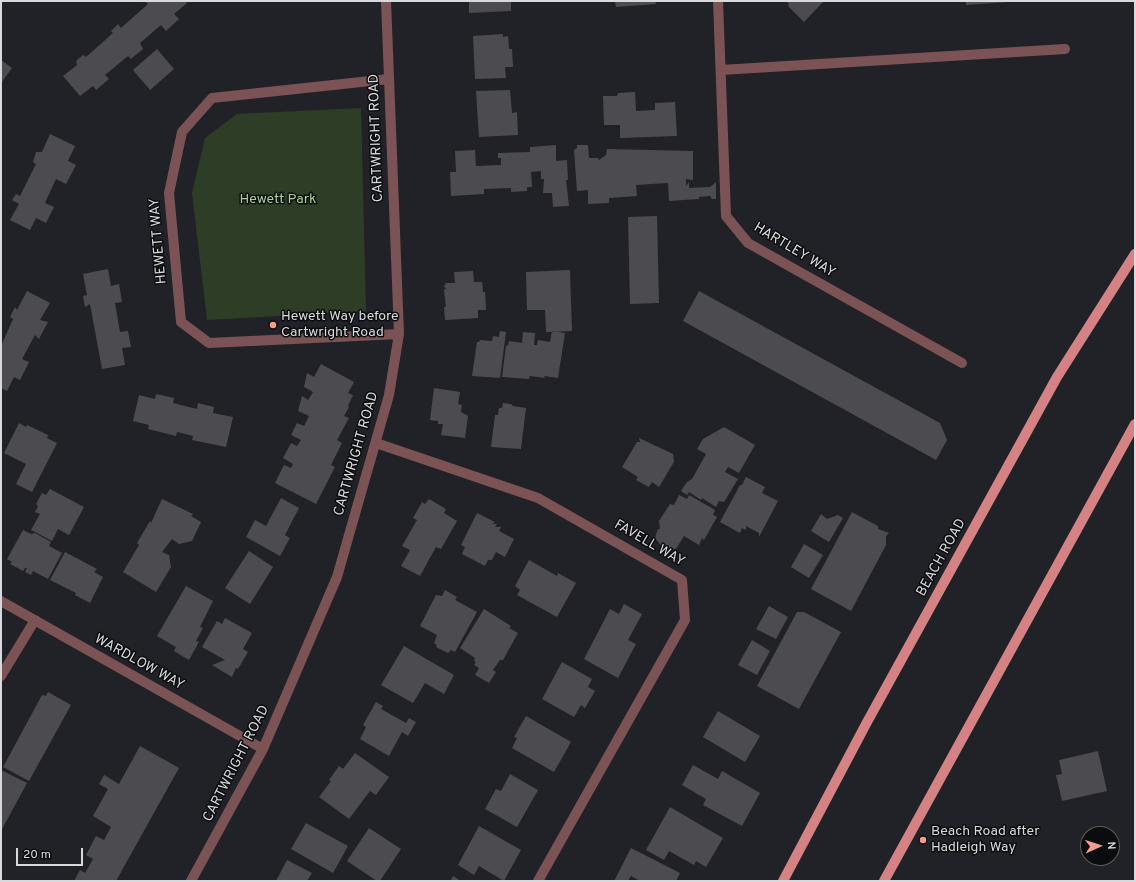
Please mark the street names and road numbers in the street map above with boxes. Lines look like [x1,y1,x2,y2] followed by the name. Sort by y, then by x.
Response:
[366,73,388,203] street label: CARTWRIGHT ROAD
[147,197,171,285] street label: HEWETT WAY
[750,220,838,282] street label: HARTLEY WAY
[331,390,383,518] street label: CARTWRIGHT ROAD
[914,516,970,600] street label: BEACH ROAD
[611,517,687,571] street label: FAVELL WAY
[91,631,187,695] street label: WARDLOW WAY
[200,703,274,825] street label: CARTWRIGHT ROAD

